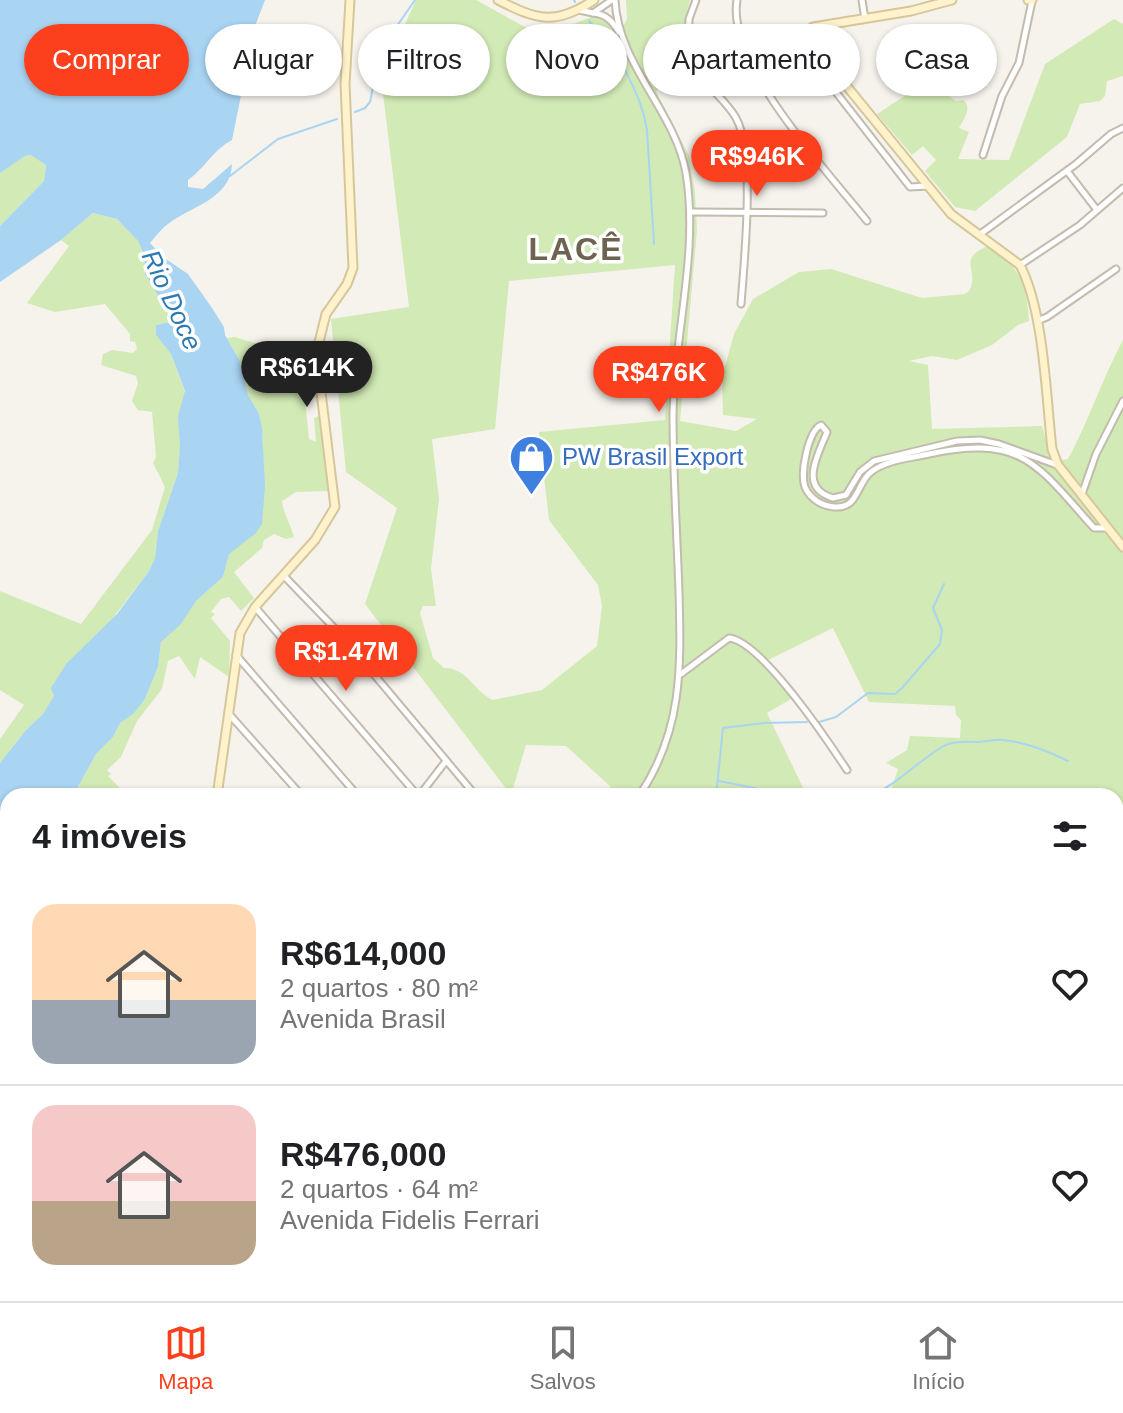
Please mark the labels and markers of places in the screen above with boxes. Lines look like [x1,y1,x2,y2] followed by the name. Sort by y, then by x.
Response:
[692,130,822,198] pin: R$946K
[242,341,372,409] pin: R$614K
[594,346,724,414] pin: R$476K
[507,433,555,496] shop icon: PW Brasil Export
[562,443,744,470] place label: PW Brasil Export
[272,625,420,693] pin: R$1.47M

